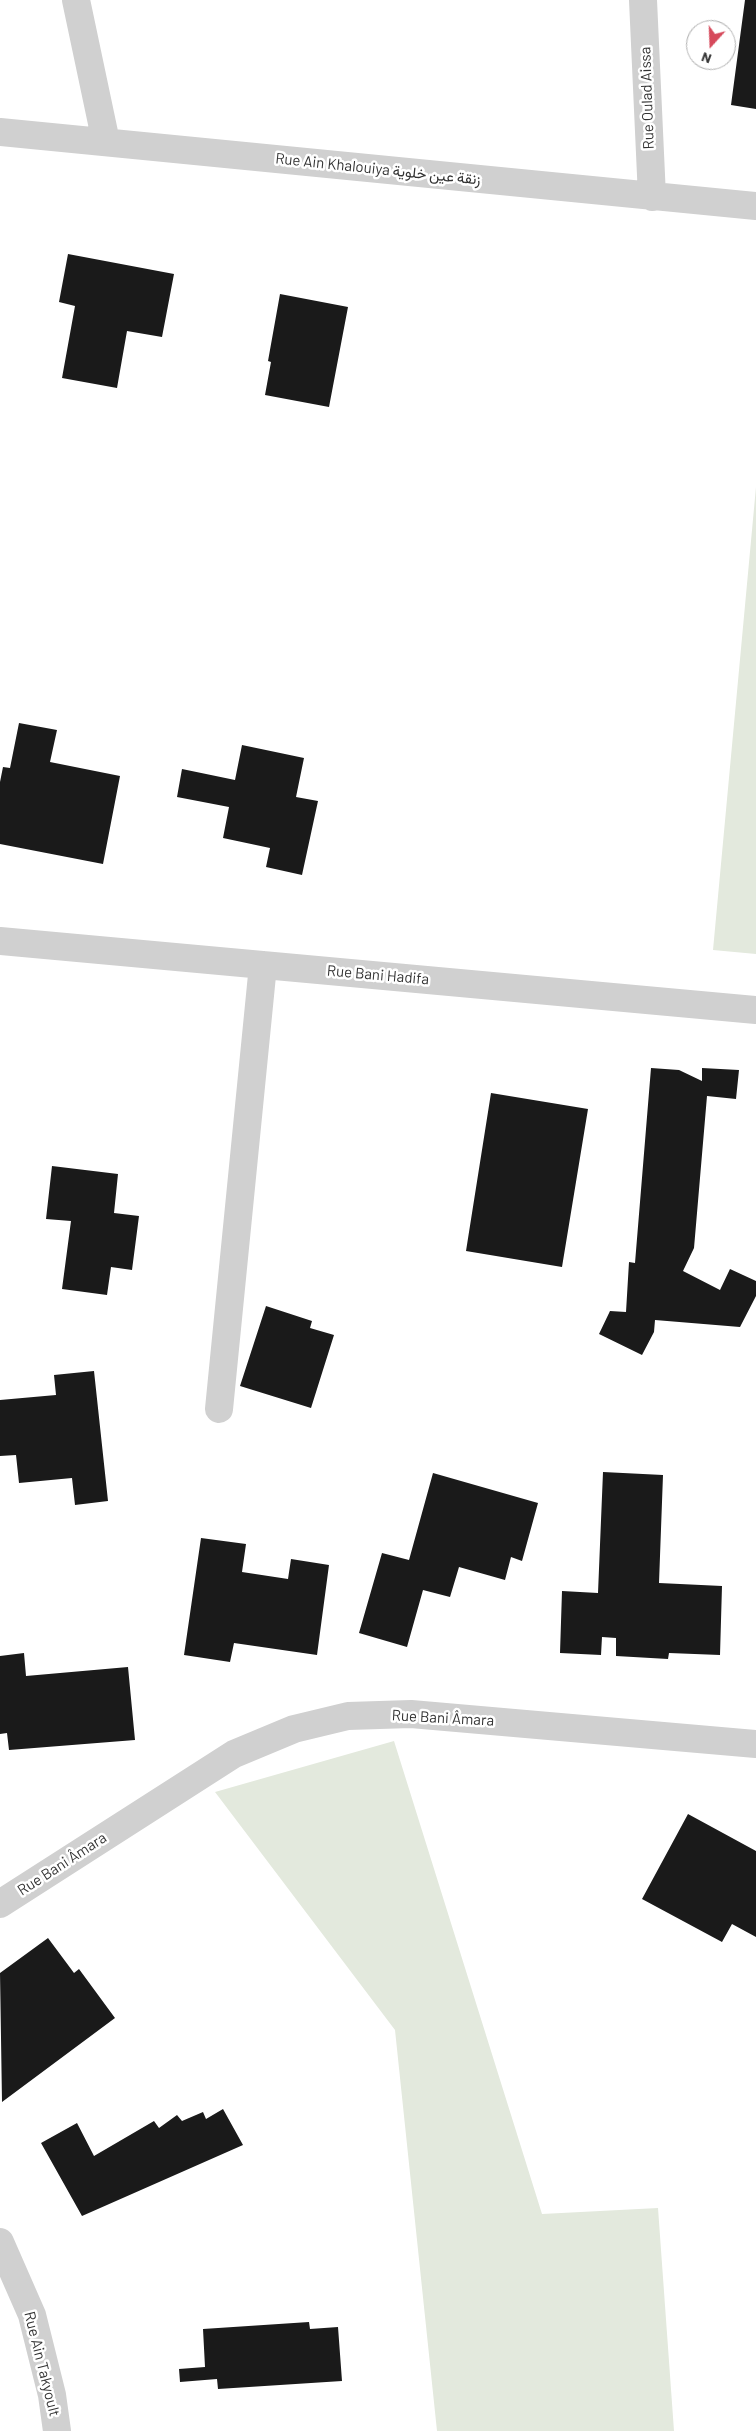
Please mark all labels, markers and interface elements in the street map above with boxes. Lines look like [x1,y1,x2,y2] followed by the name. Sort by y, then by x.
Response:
[686,20,736,70] north arrow
[636,46,658,150] street label: Rue Oulad Aissa
[699,49,713,68] text: N
[275,149,481,189] street label: Rue Ain Khalouiya زنقة عين خلوية
[326,962,430,988] street label: Rue Bani Hadifa
[391,1706,495,1730] street label: Rue Bani Âmara
[14,1829,110,1899] street label: Rue Bani Âmara
[20,2310,64,2418] street label: Rue Ain Takyoult

